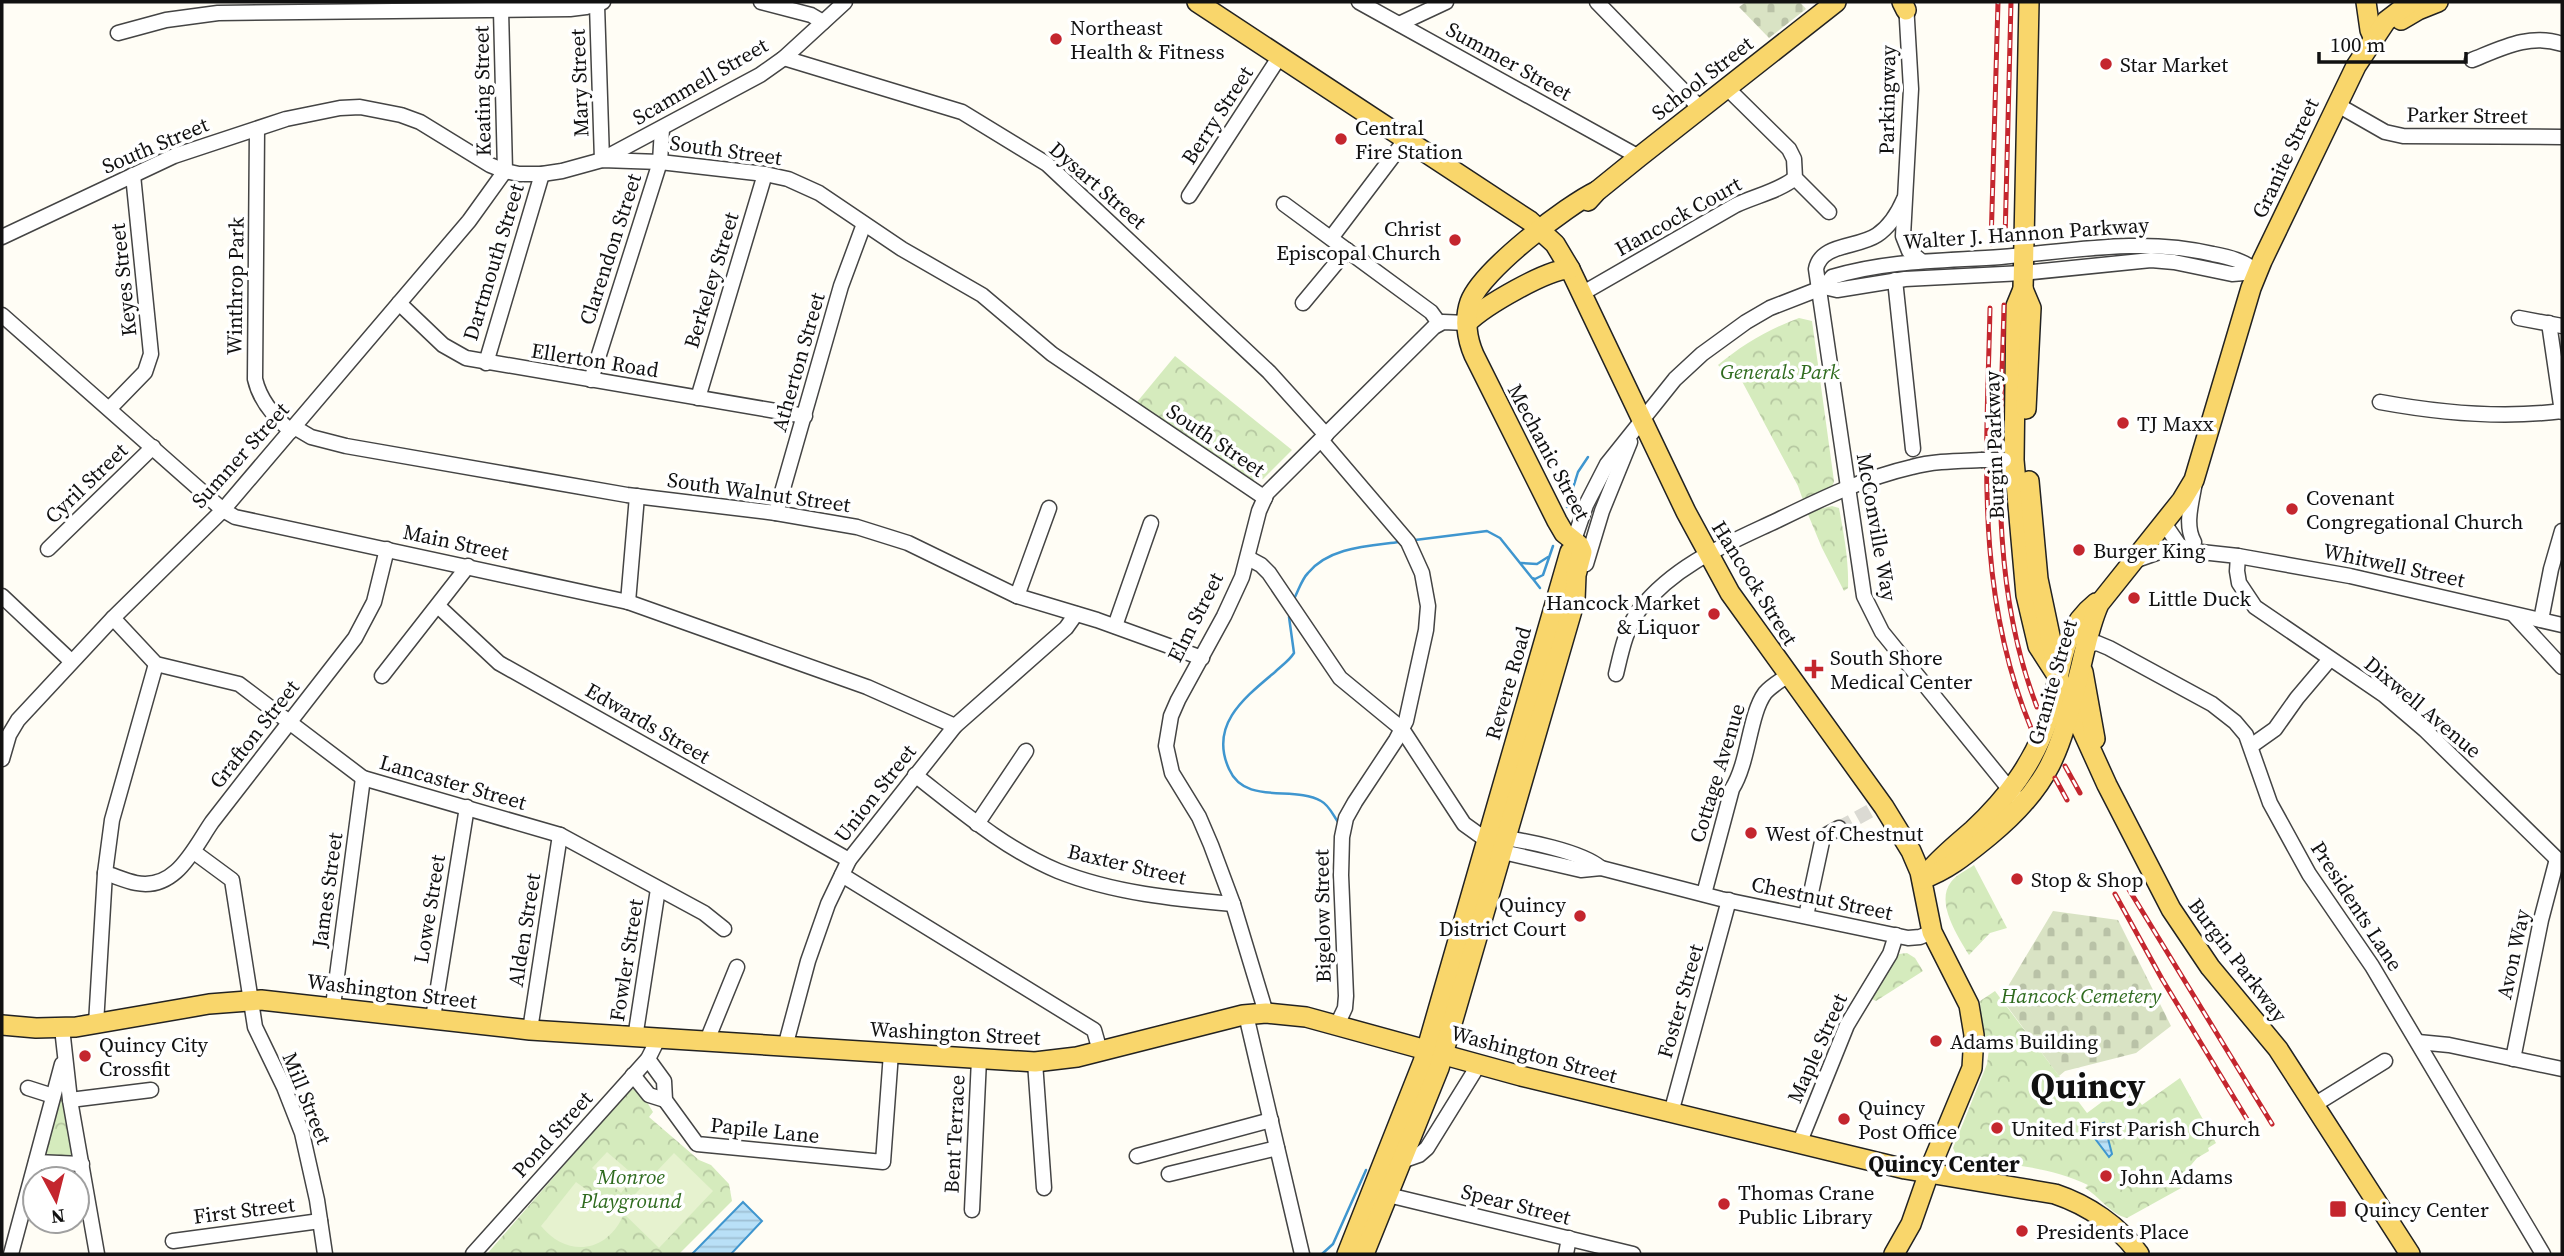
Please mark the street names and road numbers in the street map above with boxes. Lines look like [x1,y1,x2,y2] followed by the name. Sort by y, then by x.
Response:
[1441,15,1577,108] street label: Summer Street
[466,25,498,157] street label: Keating Street
[563,28,595,138] street label: Mary Street
[1645,29,1759,127] street label: School Street
[627,30,773,131] street label: Scammell Street
[1872,45,1902,155] street label: Parkingway
[1174,60,1260,170] street label: Berry Street
[2245,93,2326,223] street label: Granite Street
[2406,99,2528,131] street label: Parker Street
[97,110,213,180] street label: South Street
[668,128,784,172] street label: South Street
[1043,135,1153,236] street label: Dysart Street
[1610,169,1747,263] street label: Hancock Court
[572,170,648,328] street label: Clarendon Street
[455,180,531,344] street label: Dartmouth Street
[677,208,746,352] street label: Berkeley Street
[1902,210,2150,256] street label: Walter J. Hannon Parkway
[219,216,251,355] street label: Winthrop Park
[103,222,143,338] street label: Keyes Street
[764,289,832,435] street label: Atherton Street
[529,336,661,384] street label: Ellerton Road
[1977,370,2011,520] street label: Burgin Parkway
[1501,379,1597,526] street label: Mechanic Street
[185,396,295,514] street label: Sumner Street
[1161,396,1271,484] street label: South Street
[38,436,134,530] street label: Cyril Street
[1850,451,1904,604] street label: McConville Way
[666,465,853,519] street label: South Walnut Street
[1705,515,1805,651] street label: Hancock Street
[400,517,512,567] street label: Main Street
[2321,536,2468,594] street label: Whitwell Street
[1160,567,1230,667] street label: Elm Street
[2020,616,2084,748] street label: Granite Street
[1478,623,1538,743] street label: Revere Road
[2358,649,2488,765] street label: Dixwell Avenue
[202,673,306,794] street label: Grafton Street
[580,676,716,771] street label: Edwards Street
[1682,700,1752,846] street label: Cottage Avenue
[828,738,923,848] street label: Union Street
[376,747,530,817] street label: Lancaster Street
[304,830,349,950] street label: James Street
[2304,835,2410,977] street label: Presidents Lane
[1065,836,1189,892] street label: Baxter Street
[1306,849,1338,983] street label: Bigelow Street
[406,852,452,965] street label: Lowe Street
[1749,869,1895,927] street label: Chestnut Street
[501,871,547,989] street label: Alden Street
[2182,892,2294,1028] street label: Burgin Parkway
[602,897,650,1023] street label: Fowler Street
[2489,906,2537,1002] street label: Avon Way
[1650,940,1710,1061] street label: Foster Street
[305,966,479,1016] street label: Washington Street
[1780,989,1854,1107] street label: Maple Street
[869,1014,1041,1052] street label: Washington Street
[1448,1018,1621,1090] street label: Washington Street
[275,1048,339,1149] street label: Mill Street
[936,1074,972,1194] street label: Bent Terrace
[505,1084,599,1184] street label: Pond Street
[709,1110,821,1150] street label: Papile Lane
[1458,1176,1574,1232] street label: Spear Street
[192,1189,297,1231] street label: First Street

